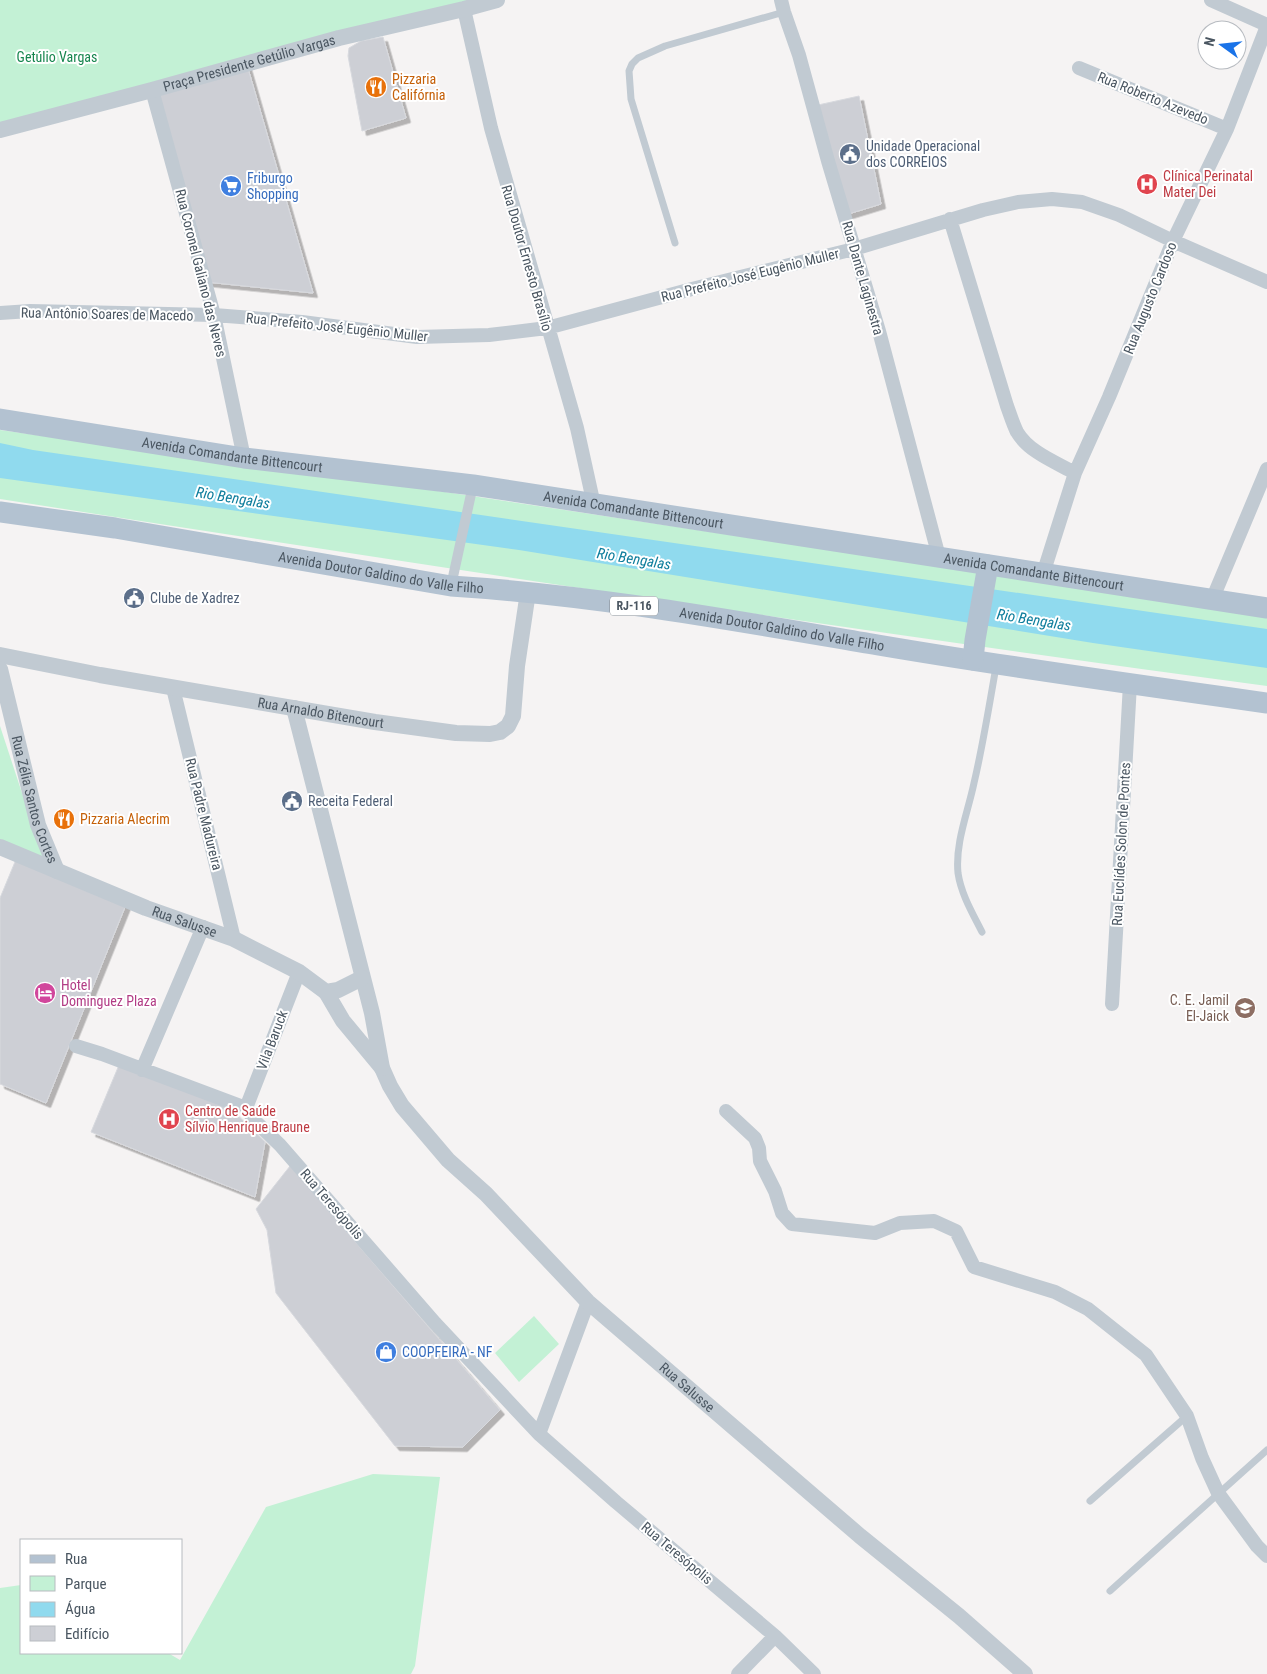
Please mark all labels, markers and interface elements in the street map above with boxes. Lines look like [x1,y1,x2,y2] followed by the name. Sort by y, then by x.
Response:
[1197,20,1247,70] north arrow
[161,31,337,95] street label: Praça Presidente Getúlio Vargas
[1201,35,1218,48] text: N
[17,49,97,65] park label: Getúlio Vargas
[1095,68,1211,128] street label: Rua Roberto Azevedo
[392,71,446,103] place label: Pizzaria Califórnia
[364,75,388,99] restaurant icon: Pizzaria Califórnia
[866,138,980,170] place label: Unidade Operacional dos CORREIOS
[838,142,862,166] public building icon: Unidade Operacional dos CORREIOS
[1163,168,1253,200] place label: Clínica Perinatal Mater Dei
[247,170,299,202] place label: Friburgo Shopping
[1135,172,1159,196] hospital icon: Clínica Perinatal Mater Dei
[219,174,243,198] supermarket icon: Friburgo Shopping
[498,183,556,333] street label: Rua Doutor Ernesto Brasílio
[172,187,230,359] street label: Rua Coronel Galiano das Neves
[839,219,887,337] street label: Rua Dante Laginestra
[1120,240,1180,356] street label: Rua Augusto Cardoso
[659,245,841,305] street label: Rua Prefeito José Eugênio Muller
[21,304,193,324] street label: Rua Antônio Soares de Macedo
[245,309,429,345] street label: Rua Prefeito José Eugênio Muller
[141,434,323,475] street label: Avenida Comandante Bittencourt
[195,483,272,513] water label: Rio Bengalas
[542,488,725,532] street label: Avenida Comandante Bittencourt
[596,544,673,574] water label: Rio Bengalas
[277,548,484,596] street label: Avenida Doutor Galdino do Valle Filho
[942,550,1125,594] street label: Avenida Comandante Bittencourt
[122,586,146,610] public building icon: Clube de Xadrez
[150,590,240,606] place label: Clube de Xadrez
[610,596,658,616] road number: RJ-116
[678,604,886,654] street label: Avenida Doutor Galdino do Valle Filho
[996,605,1073,635] water label: Rio Bengalas
[256,694,385,731] street label: Rua Arnaldo Bitencourt
[9,734,61,866] street label: Rua Zélia Santos Cortes
[182,756,226,872] street label: Rua Padre Madureira
[1109,762,1133,926] street label: Rua Euclídes Solon de Pontes
[280,789,304,813] public building icon: Receita Federal
[308,793,393,809] place label: Receita Federal
[52,807,76,831] restaurant icon: Pizzaria Alecrim
[80,811,170,827] place label: Pizzaria Alecrim
[150,903,219,940] street label: Rua Salusse
[61,977,157,1009] place label: Hotel Dominguez Plaza
[33,981,57,1005] hotel icon: Hotel Dominguez Plaza
[1170,992,1230,1024] place label: C. E. Jamil El-Jaick
[1233,996,1257,1020] school or university icon: C. E. Jamil El-Jaick
[253,1007,291,1072] street label: Vila Baruck
[185,1103,310,1135] place label: Centro de Saúde Sílvio Henrique Braune
[157,1107,181,1131] hospital icon: Centro de Saúde Sílvio Henrique Braune
[297,1166,367,1242] street label: Rua Teresópolis
[374,1340,398,1364] shop icon: COOPFEIRA - NF
[402,1344,493,1360] place label: COOPFEIRA - NF
[656,1359,718,1416] street label: Rua Salusse
[638,1519,716,1587] street label: Rua Teresópolis
[20,1539,182,1654] legend
[65,1550,87,1568] text: Rua
[65,1575,107,1593] text: Parque
[65,1600,95,1618] text: Água
[65,1625,109,1643] text: Edifício

